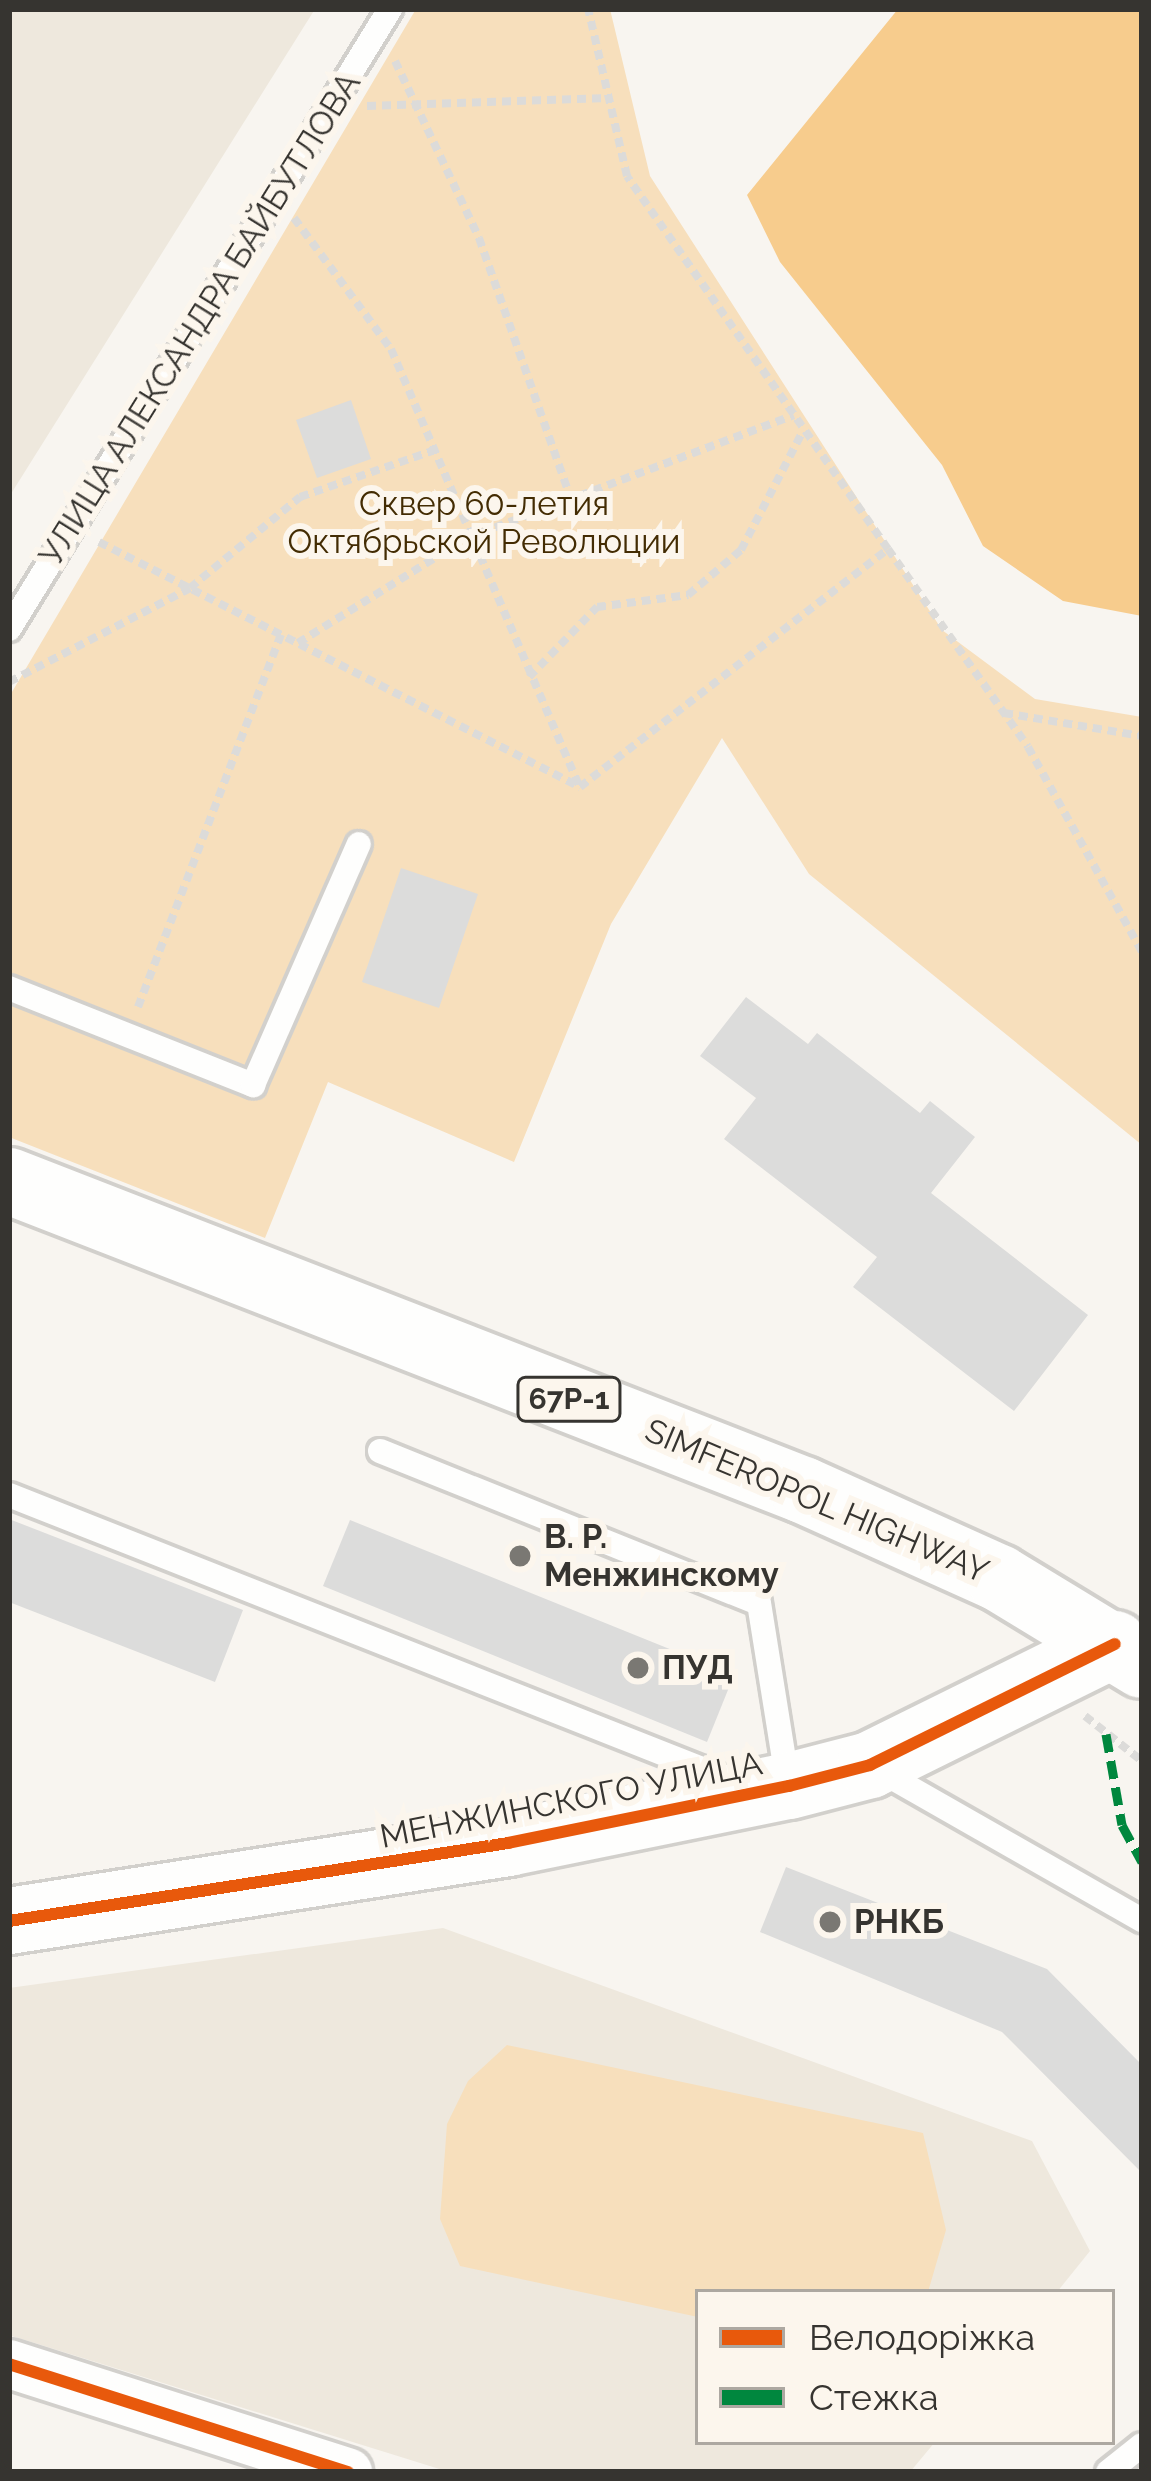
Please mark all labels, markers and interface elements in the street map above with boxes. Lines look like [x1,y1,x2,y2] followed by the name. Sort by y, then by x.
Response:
[30,64,370,574] street label: УЛИЦА АЛЕКСАНДРА БАЙБУТЛОВА
[288,484,680,562] park label: Сквер 60-летия Октябрьской Революции
[515,1375,623,1423] road number: 67Р-1
[639,1410,995,1592] street label: SIMFEROPOL HIGHWAY
[544,1517,779,1595] place label: В. Р. Менжинскому
[507,1543,533,1569] marker: В. Р. Менжинскому
[662,1648,733,1688] place label: ПУД
[625,1655,651,1681] marker: ПУД
[377,1743,765,1857] street label: МЕНЖИНСКОГО УЛИЦА
[854,1902,944,1942] place label: РНКБ
[817,1909,843,1935] marker: РНКБ
[695,2289,1115,2445] legend
[809,2316,1035,2358] text: Велодоріжка
[809,2376,939,2418] text: Стежка

